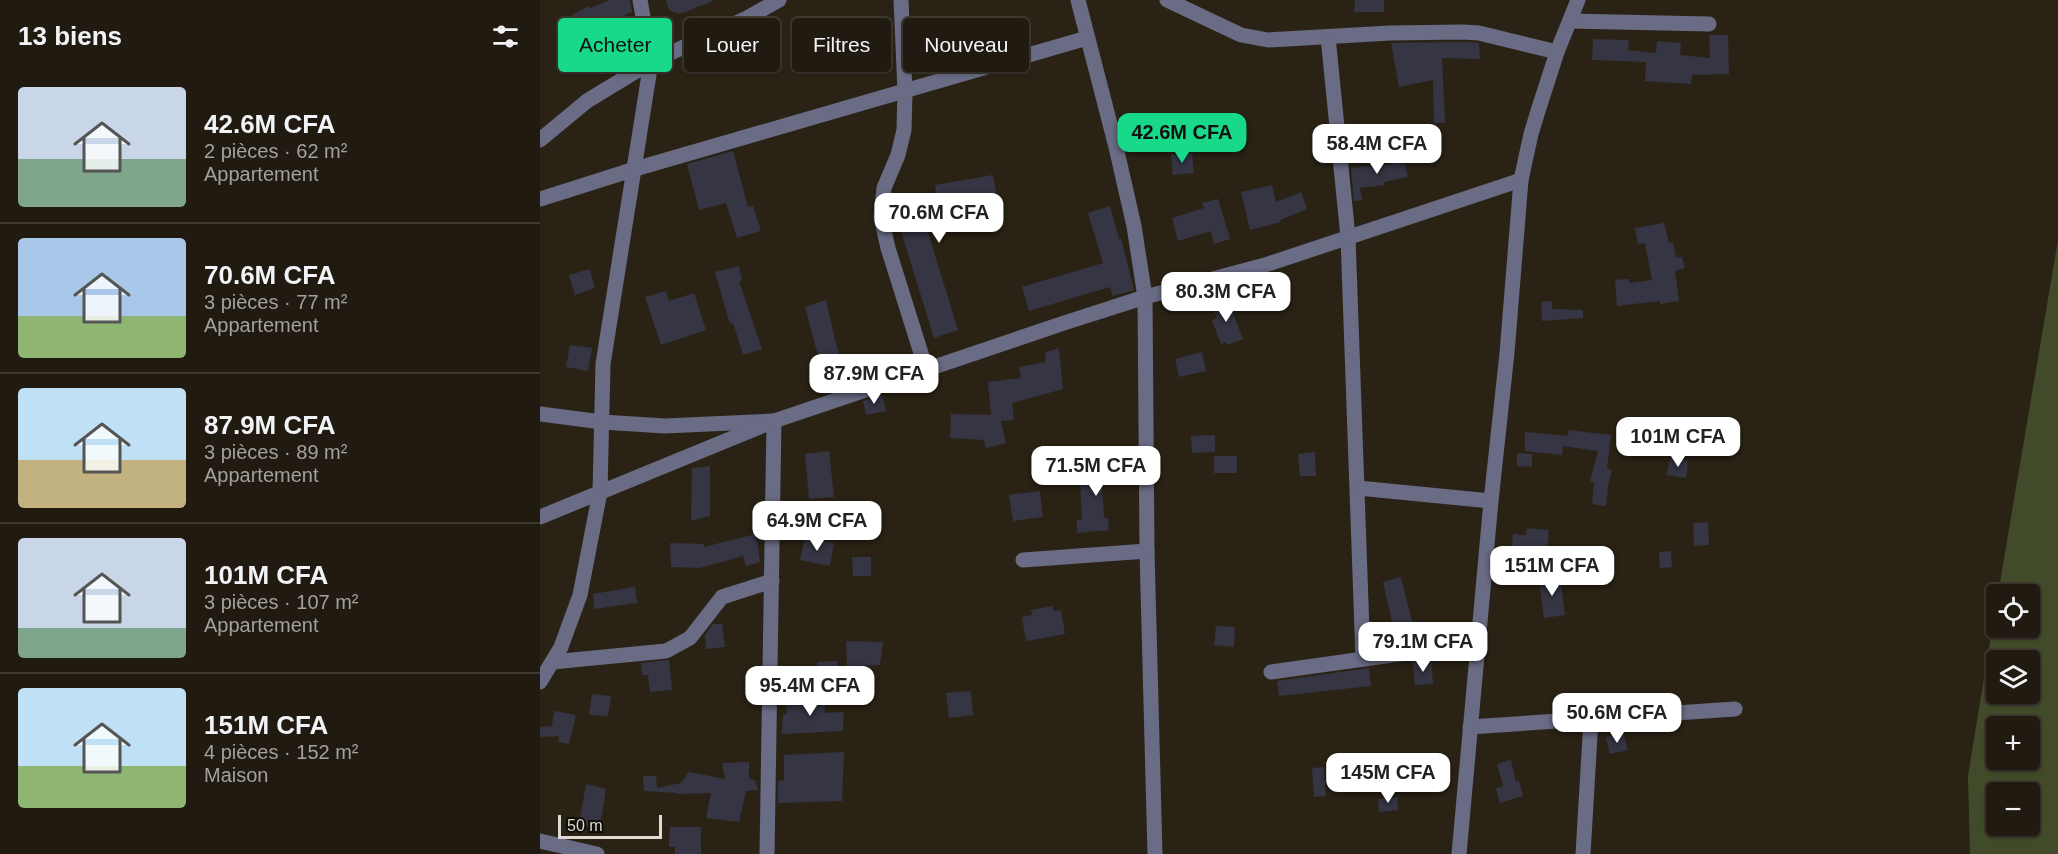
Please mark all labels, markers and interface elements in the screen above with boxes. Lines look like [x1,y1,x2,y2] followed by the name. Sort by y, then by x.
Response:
[558,18,672,72] chip: Acheter
[684,18,780,72] chip: Louer
[792,18,891,72] chip: Filtres
[903,18,1029,72] chip: Nouveau
[489,20,522,53] icon: filters
[18,21,122,51] text: 13 biens
[204,109,336,139] text: 42.6M CFA
[66,111,138,183] icon: home
[1113,113,1251,164] pin: 42.6M CFA
[1131,121,1233,143] text: 42.6M CFA
[1308,124,1446,175] pin: 58.4M CFA
[1326,132,1428,154] text: 58.4M CFA
[204,140,347,162] text: 2 pièces · 62 m²
[204,163,319,185] text: Appartement
[870,193,1008,244] pin: 70.6M CFA
[888,201,990,223] text: 70.6M CFA
[204,260,336,290] text: 70.6M CFA
[66,262,138,334] icon: home
[1157,272,1295,323] pin: 80.3M CFA
[1175,280,1277,302] text: 80.3M CFA
[204,291,347,313] text: 3 pièces · 77 m²
[204,314,319,336] text: Appartement
[805,354,943,405] pin: 87.9M CFA
[823,362,925,384] text: 87.9M CFA
[204,410,336,440] text: 87.9M CFA
[66,412,138,484] icon: home
[1616,417,1740,468] pin: 101M CFA
[1630,425,1726,447] text: 101M CFA
[204,441,347,463] text: 3 pièces · 89 m²
[1027,446,1165,497] pin: 71.5M CFA
[1045,454,1147,476] text: 71.5M CFA
[204,464,319,486] text: Appartement
[748,501,886,552] pin: 64.9M CFA
[766,509,868,531] text: 64.9M CFA
[1490,546,1614,597] pin: 151M CFA
[1504,554,1600,576] text: 151M CFA
[204,560,328,590] text: 101M CFA
[66,562,138,634] icon: home
[1986,584,2040,836] map controls
[1986,584,2040,638] button: locate
[204,591,359,613] text: 3 pièces · 107 m²
[204,614,319,636] text: Appartement
[1354,622,1492,673] pin: 79.1M CFA
[1372,630,1474,652] text: 79.1M CFA
[1986,650,2040,704] button: layers
[741,666,879,717] pin: 95.4M CFA
[759,674,861,696] text: 95.4M CFA
[1548,693,1686,744] pin: 50.6M CFA
[1566,701,1668,723] text: 50.6M CFA
[204,710,328,740] text: 151M CFA
[66,712,138,784] icon: home
[1986,716,2040,770] button: +
[204,741,359,763] text: 4 pièces · 152 m²
[1326,753,1450,804] pin: 145M CFA
[1340,761,1436,783] text: 145M CFA
[204,764,268,786] text: Maison
[1986,782,2040,836] button: −
[558,812,662,840] scale bar
[567,817,603,834] text: 50 m

